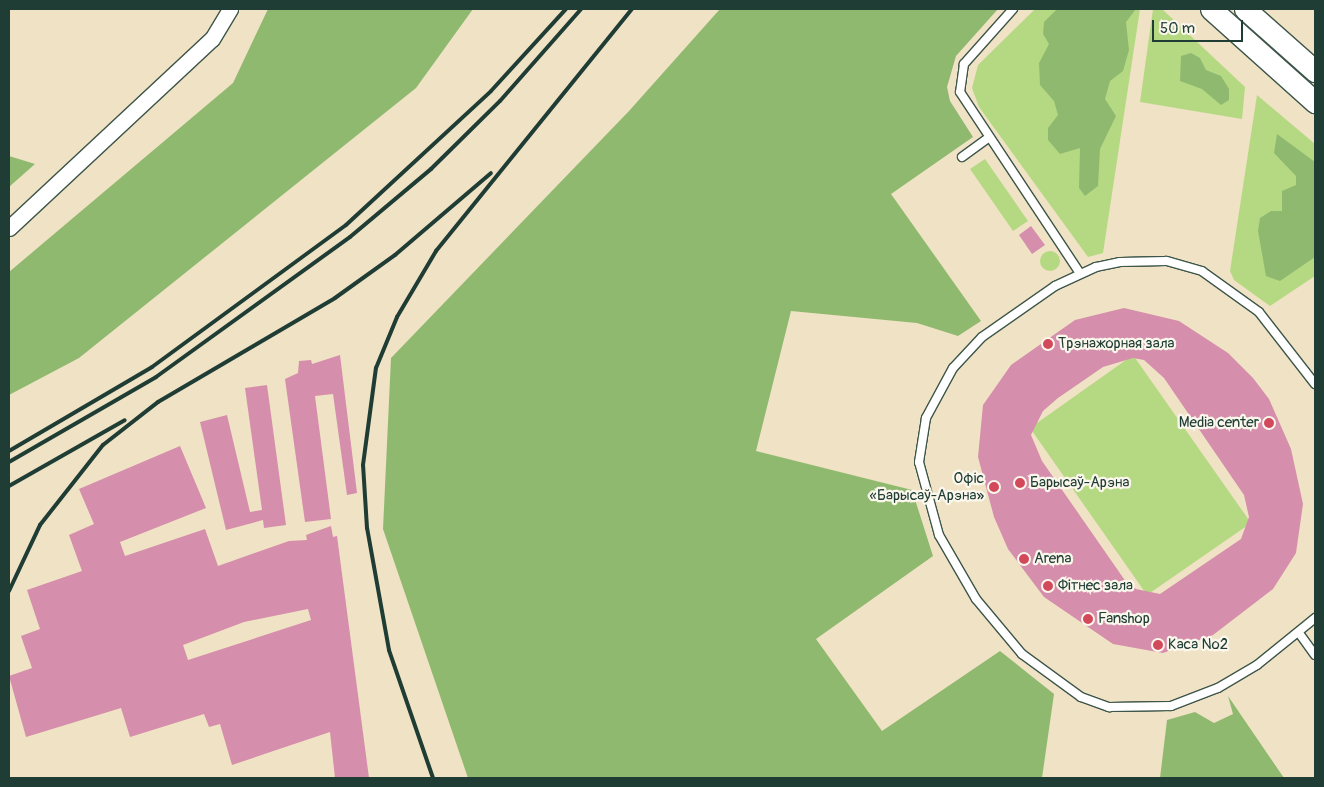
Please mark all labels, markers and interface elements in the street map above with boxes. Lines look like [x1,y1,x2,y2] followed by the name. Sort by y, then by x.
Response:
[1154,10,1245,42] scale bar
[1160,19,1195,38] text: 50 m
[1058,335,1174,353] place label: Трэнажорная зала
[1042,338,1054,350] marker: Трэнажорная зала
[1179,414,1259,432] place label: Media center
[1263,417,1275,429] marker: Media center
[869,469,984,504] place label: Офіс «Барысаў-Арэна»
[1030,474,1129,492] place label: Барысаў-Арэна
[1014,477,1026,489] marker: Барысаў-Арэна
[988,481,1000,493] marker: Офіс «Барысаў-Арэна»
[1034,550,1071,568] place label: Arena
[1018,553,1030,565] marker: Arena
[1058,577,1133,595] place label: Фітнес зала
[1042,580,1054,592] marker: Фітнес зала
[1098,610,1150,628] place label: Fanshop
[1082,613,1094,625] marker: Fanshop
[1168,636,1228,654] place label: Каса №2
[1152,639,1164,651] marker: Каса №2

